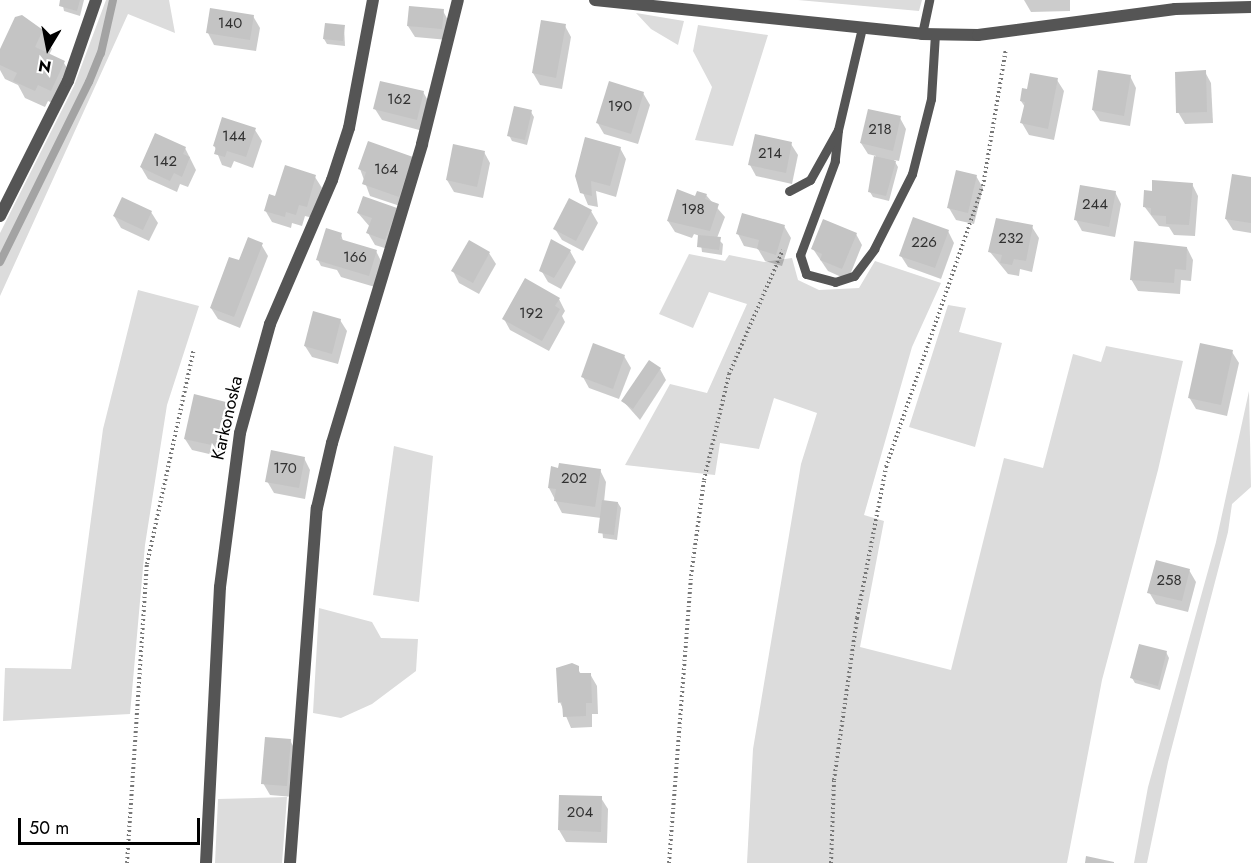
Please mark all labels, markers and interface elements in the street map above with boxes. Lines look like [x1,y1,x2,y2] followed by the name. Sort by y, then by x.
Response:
[218,15,242,33] house number: 140
[18,18,78,78] north arrow
[37,54,53,79] text: N
[387,91,411,109] house number: 162
[608,98,632,116] house number: 190
[868,121,892,139] house number: 218
[222,128,246,146] house number: 144
[758,145,782,163] house number: 214
[153,153,177,171] house number: 142
[374,161,398,179] house number: 164
[1082,196,1108,214] house number: 244
[681,201,705,219] house number: 198
[998,230,1024,248] house number: 232
[911,234,937,252] house number: 226
[343,249,367,267] house number: 166
[519,305,543,323] house number: 192
[207,374,247,462] street label: Karkonoska
[273,460,297,478] house number: 170
[561,470,587,488] house number: 202
[1156,572,1182,590] house number: 258
[567,804,593,822] house number: 204
[21,806,202,844] scale bar
[29,815,69,841] text: 50 m

